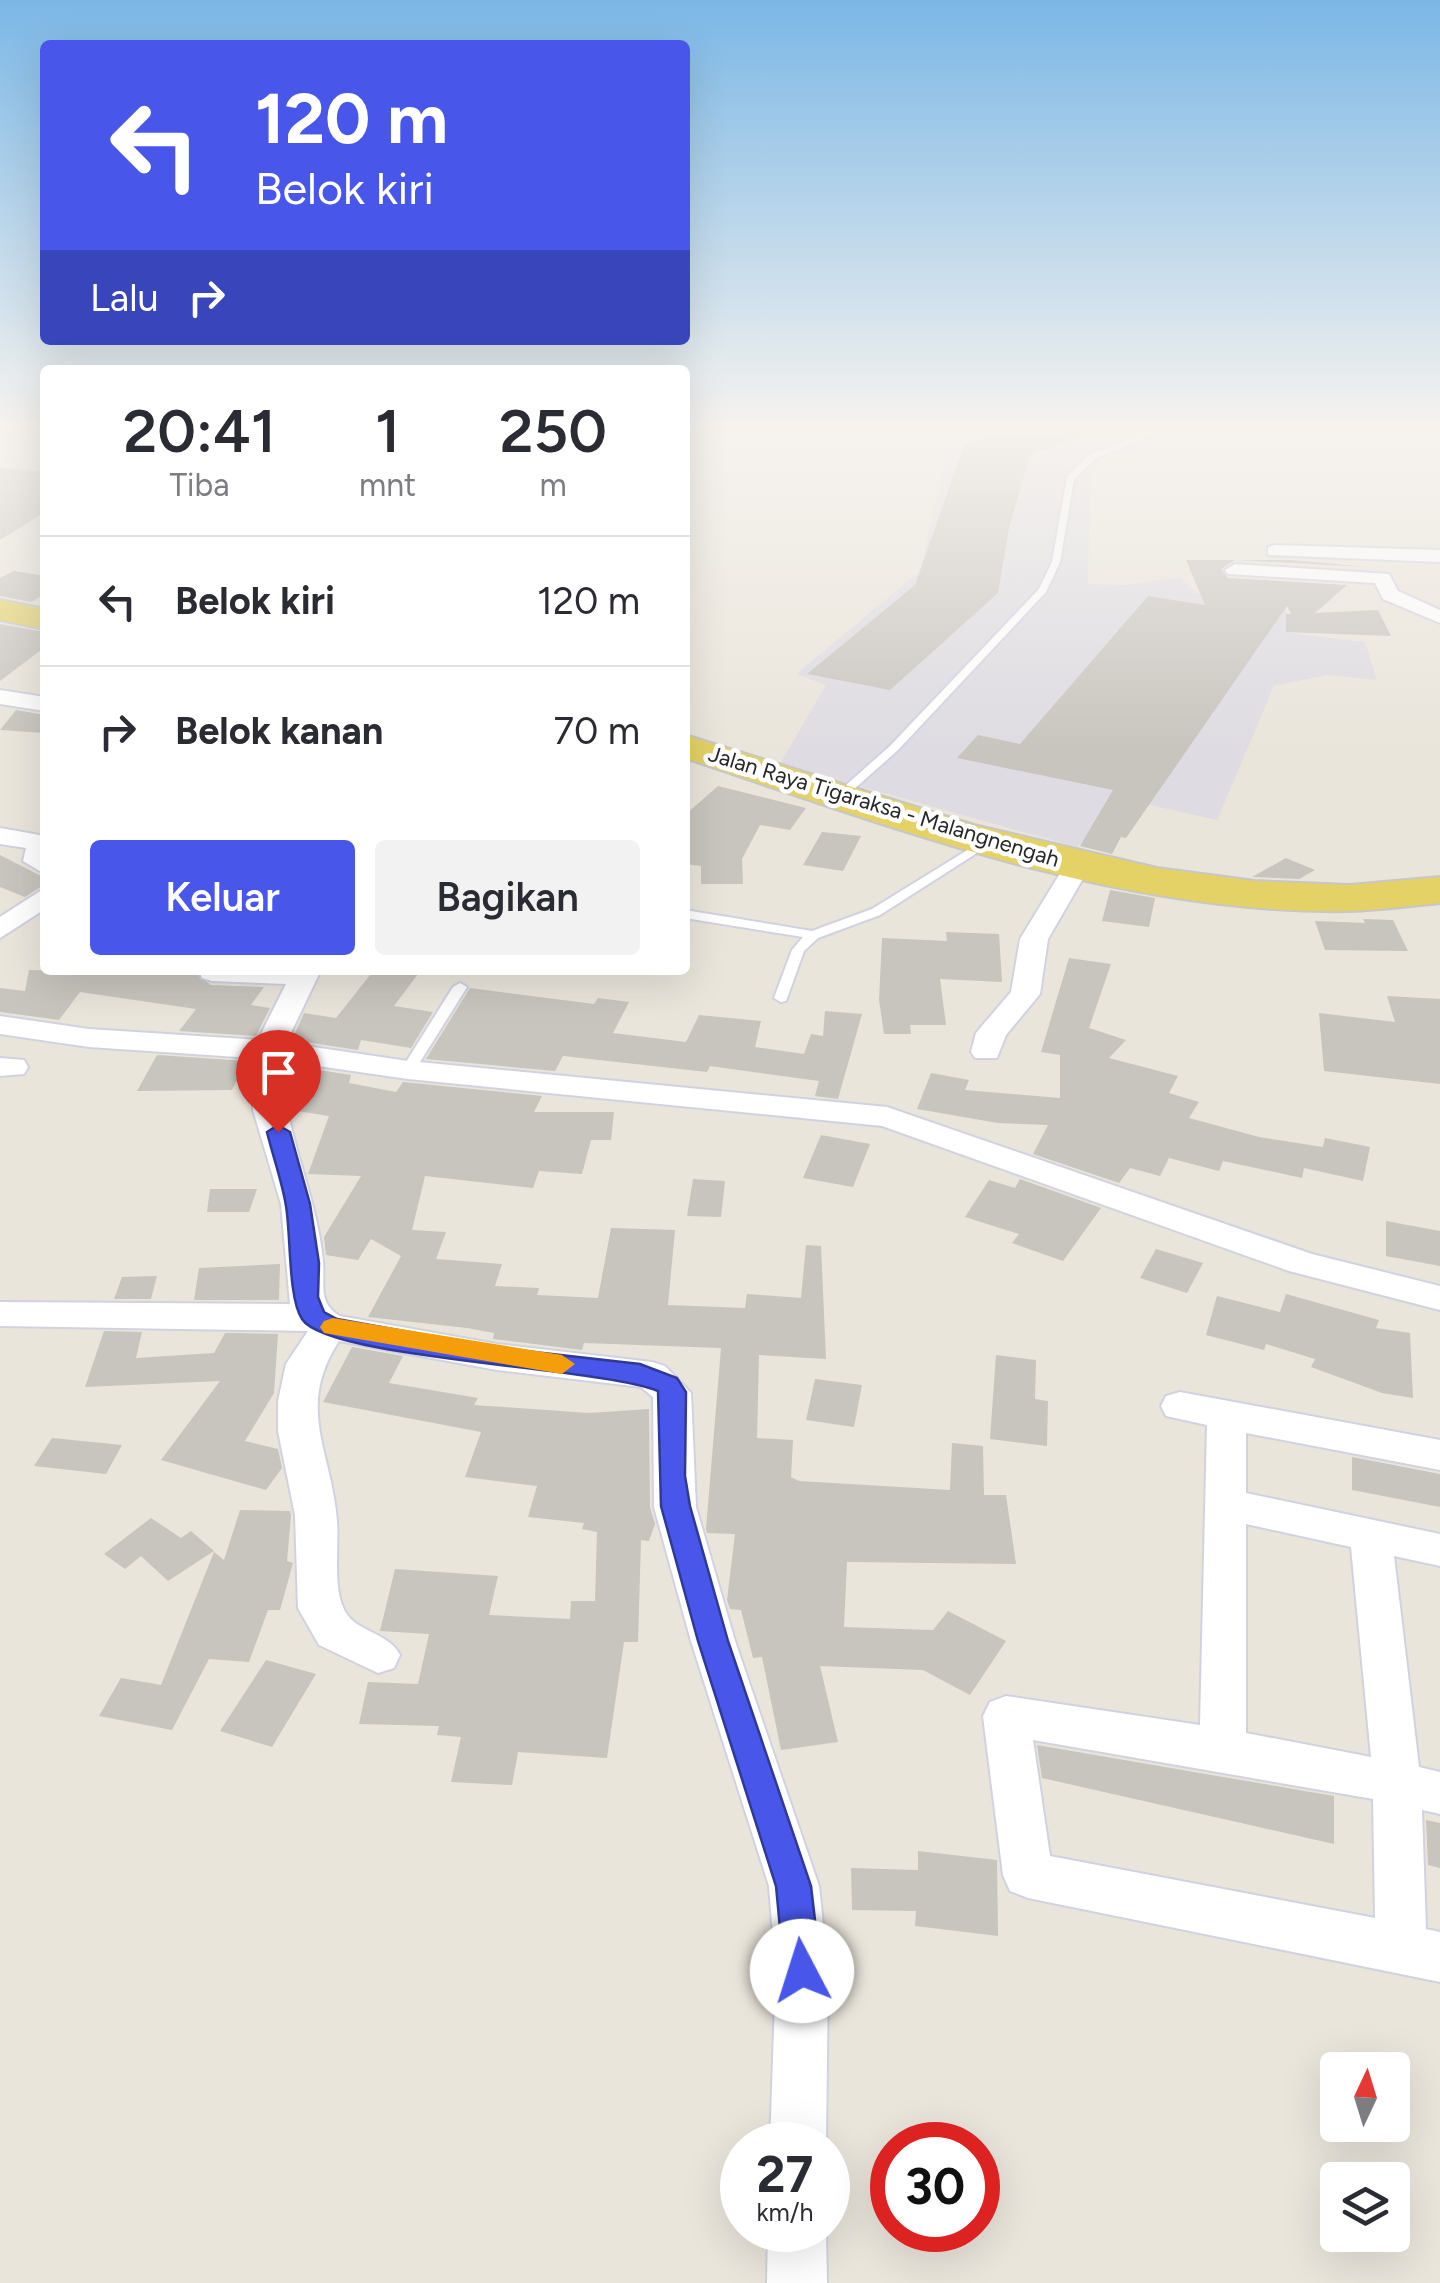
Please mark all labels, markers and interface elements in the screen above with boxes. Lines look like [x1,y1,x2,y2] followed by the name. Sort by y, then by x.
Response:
[255,76,448,161] text: 120 m
[90,80,220,210] icon: left
[255,161,434,215] text: Belok kiri
[179,270,234,325] icon: right
[90,275,159,321] text: Lalu
[123,395,276,467] text: 20:41
[375,395,400,467] text: 1
[499,395,607,467] text: 250
[169,466,230,504] text: Tiba
[359,466,416,504] text: mnt
[539,466,567,504] text: m
[90,574,145,629] icon: left
[175,578,335,624] text: Belok kiri
[537,578,640,624] text: 120 m
[90,704,145,759] icon: right
[175,708,383,754] text: Belok kanan
[554,708,640,754] text: 70 m
[705,740,1063,873] street label: Jalan Raya Tigaraksa - Malangnengah
[90,840,355,955] button: Keluar
[375,840,640,955] button: Bagikan
[236,1030,321,1133] pin
[251,1045,306,1100] icon: arrive
[750,1919,854,2023] position arrow
[1320,2052,1410,2142] north arrow
[1320,2052,1410,2252] map controls
[870,2122,1000,2252] speed limit sign: 30
[757,2144,813,2205] text: 27
[1320,2162,1410,2252] button: layers
[756,2197,814,2227] text: km/h

